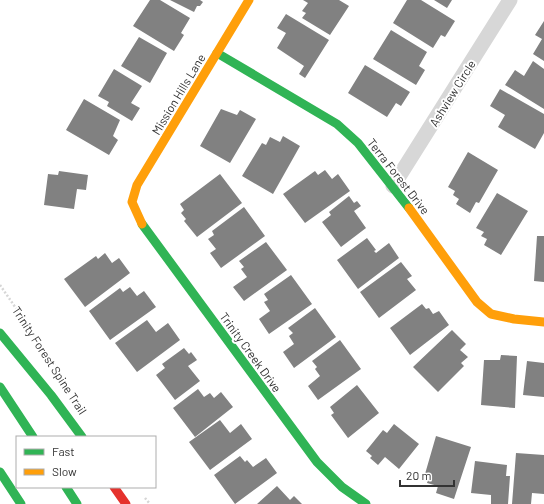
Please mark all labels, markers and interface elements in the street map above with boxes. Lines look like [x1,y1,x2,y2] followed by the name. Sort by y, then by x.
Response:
[148,51,208,137] street label: Mission Hills Lane
[426,57,478,129] street label: Ashview Circle
[365,135,433,217] street label: Terra Forest Drive
[10,303,90,417] street label: Trinity Forest Spine Trail
[217,309,285,395] street label: Trinity Creek Drive
[16,436,156,488] legend
[52,444,75,458] text: Fast
[400,462,454,488] scale bar
[52,464,77,478] text: Slow
[406,468,432,482] text: 20 m

